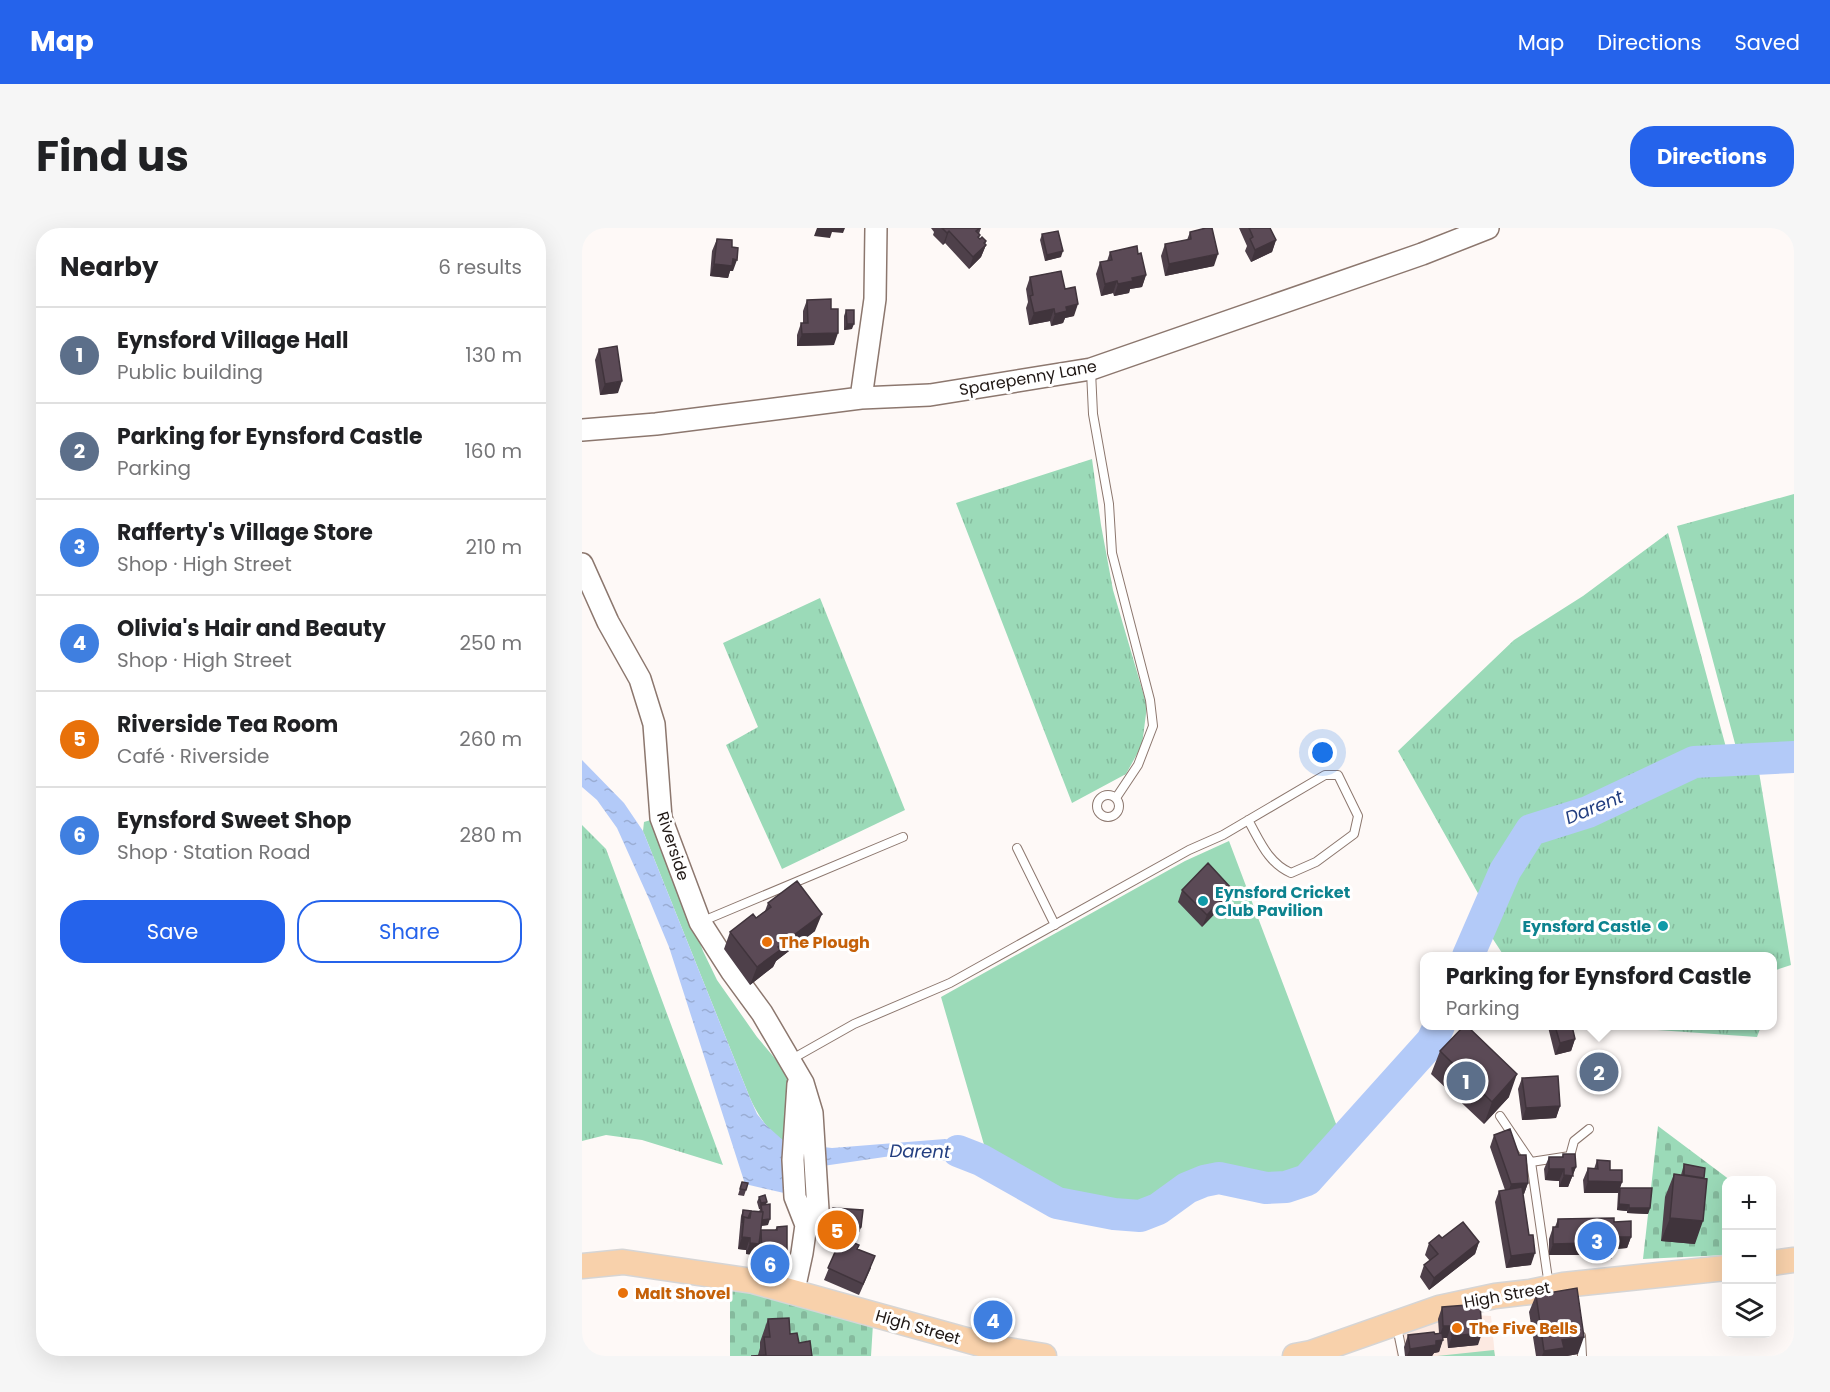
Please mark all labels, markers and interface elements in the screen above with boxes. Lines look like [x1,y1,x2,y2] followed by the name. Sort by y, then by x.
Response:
[30,22,94,61] text: Map
[1518,28,1564,57] text: Map
[1597,28,1701,57] text: Directions
[1734,28,1800,57] text: Saved
[1630,126,1794,187] button: Directions
[36,127,189,186] text: Find us
[60,249,158,285] text: Nearby
[438,253,522,281] text: 6 results
[117,325,349,356] text: Eynsford Village Hall
[76,341,83,369] text: 1
[465,341,522,369] text: 130 m
[957,355,1099,401] street label: Sparepenny Lane
[117,358,263,386] text: Public building
[117,421,422,452] text: Parking for Eynsford Castle
[74,437,85,465] text: 2
[464,437,522,465] text: 160 m
[117,454,191,482] text: Parking
[117,517,373,548] text: Rafferty's Village Store
[73,533,86,561] text: 3
[466,533,522,561] text: 210 m
[117,550,292,578] text: Shop · High Street
[117,613,386,644] text: Olivia's Hair and Beauty
[73,629,86,657] text: 4
[459,629,522,657] text: 250 m
[117,646,292,674] text: Shop · High Street
[117,709,338,740] text: Riverside Tea Room
[73,725,86,753] text: 5
[459,725,522,753] text: 260 m
[1308,738,1337,767] your location
[117,742,269,770] text: Café · Riverside
[1561,784,1627,830] water label: Darent
[117,805,351,836] text: Eynsford Sweet Shop
[651,808,695,884] street label: Riverside
[73,821,86,849] text: 6
[459,821,522,849] text: 280 m
[117,838,310,866] text: Shop · Station Road
[1215,881,1350,922] place label: Eynsford Cricket Club Pavilion
[1196,894,1210,908] marker: Eynsford Cricket Club Pavilion
[60,900,285,963] button: Save
[297,900,522,963] button: Share
[1522,915,1651,938] place label: Eynsford Castle
[1656,919,1670,933] marker: Eynsford Castle
[779,931,870,954] place label: The Plough
[760,935,774,949] marker: The Plough
[1420,952,1777,1030] popup
[1446,961,1751,992] text: Parking for Eynsford Castle
[1446,994,1520,1022] text: Parking
[1580,1050,1618,1094] pin: 2
[1446,1058,1486,1104] pin: 1
[889,1138,951,1164] water label: Darent
[1722,1176,1776,1338] map controls
[1722,1176,1776,1230] button: +
[818,1208,856,1252] pin: 5
[1578,1218,1616,1264] pin: 3
[1722,1230,1776,1284] button: −
[750,1242,789,1286] pin: 6
[1462,1276,1552,1314] street label: High Street
[635,1282,731,1305] place label: Malt Shovel
[1722,1284,1776,1338] button: layers
[616,1286,630,1300] marker: Malt Shovel
[974,1298,1012,1342] pin: 4
[873,1304,963,1350] street label: High Street
[1469,1317,1578,1340] place label: The Five Bells
[1450,1321,1464,1335] marker: The Five Bells

